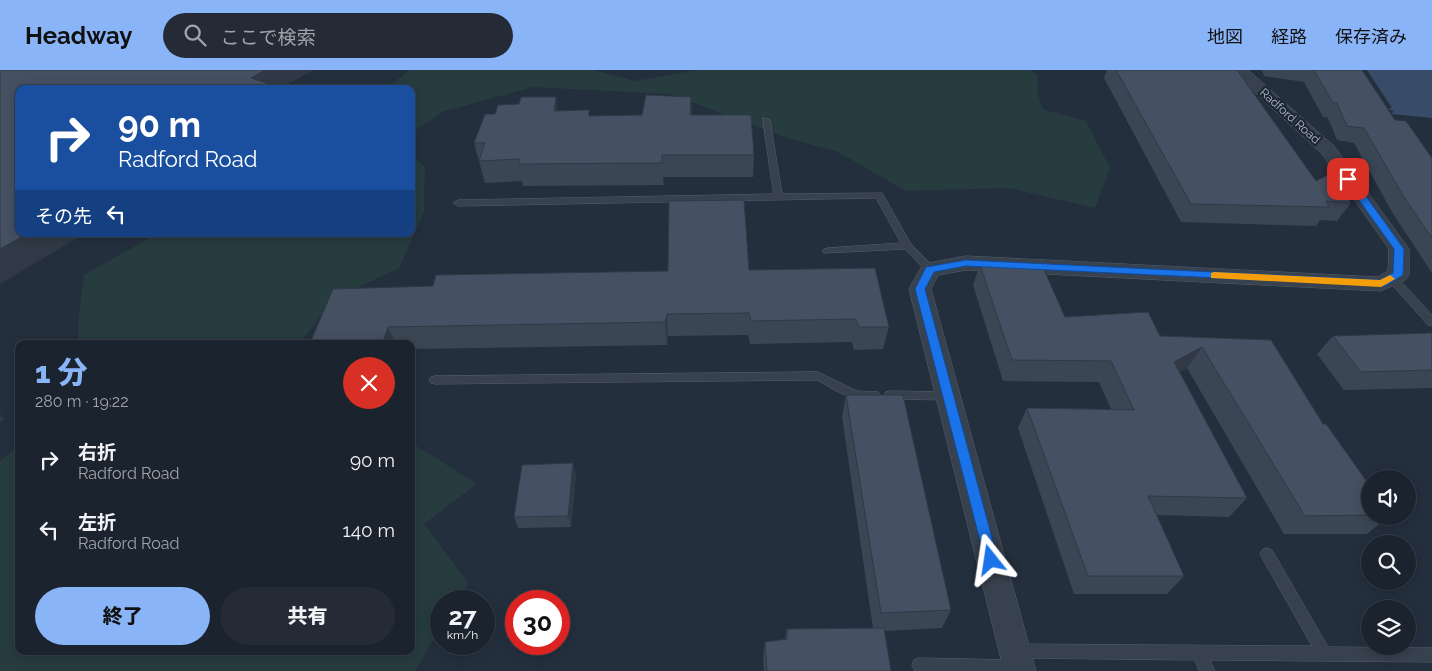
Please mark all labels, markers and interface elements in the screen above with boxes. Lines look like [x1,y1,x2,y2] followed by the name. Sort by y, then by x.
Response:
[163,13,513,58] search box
[25,21,133,50] text: Headway
[181,21,209,49] icon: search
[221,26,316,48] text: ここで検索
[1207,26,1243,47] text: 地図
[1271,26,1307,47] text: 経路
[1335,26,1407,47] text: 保存済み
[1257,85,1323,147] street label: Radford Road
[118,104,201,145] text: 90 m
[35,105,100,170] icon: right
[118,146,257,172] text: Radford Road
[1327,158,1369,200] pin
[1334,165,1362,193] icon: arrive
[102,200,130,228] icon: left
[35,205,92,227] text: その先
[35,355,88,390] text: 1 分
[343,357,395,409] button: close
[35,392,129,411] text: 280 m · 19:22
[78,441,116,463] text: 右折
[35,446,63,474] icon: right
[350,449,395,471] text: 90 m
[78,464,179,483] text: Radford Road
[1361,470,1416,655] map controls
[1361,470,1416,525] button: sound
[78,511,116,533] text: 左折
[35,516,63,544] icon: left
[343,519,395,541] text: 140 m
[964,533,1016,585] position arrow
[78,534,179,553] text: Radford Road
[1361,535,1416,590] button: search
[35,587,210,645] button: 終了
[220,587,395,645] button: 共有
[505,590,570,655] speed limit sign: 30
[1361,600,1416,655] button: layers
[448,601,477,631] text: 27
[447,628,478,642] text: km/h

